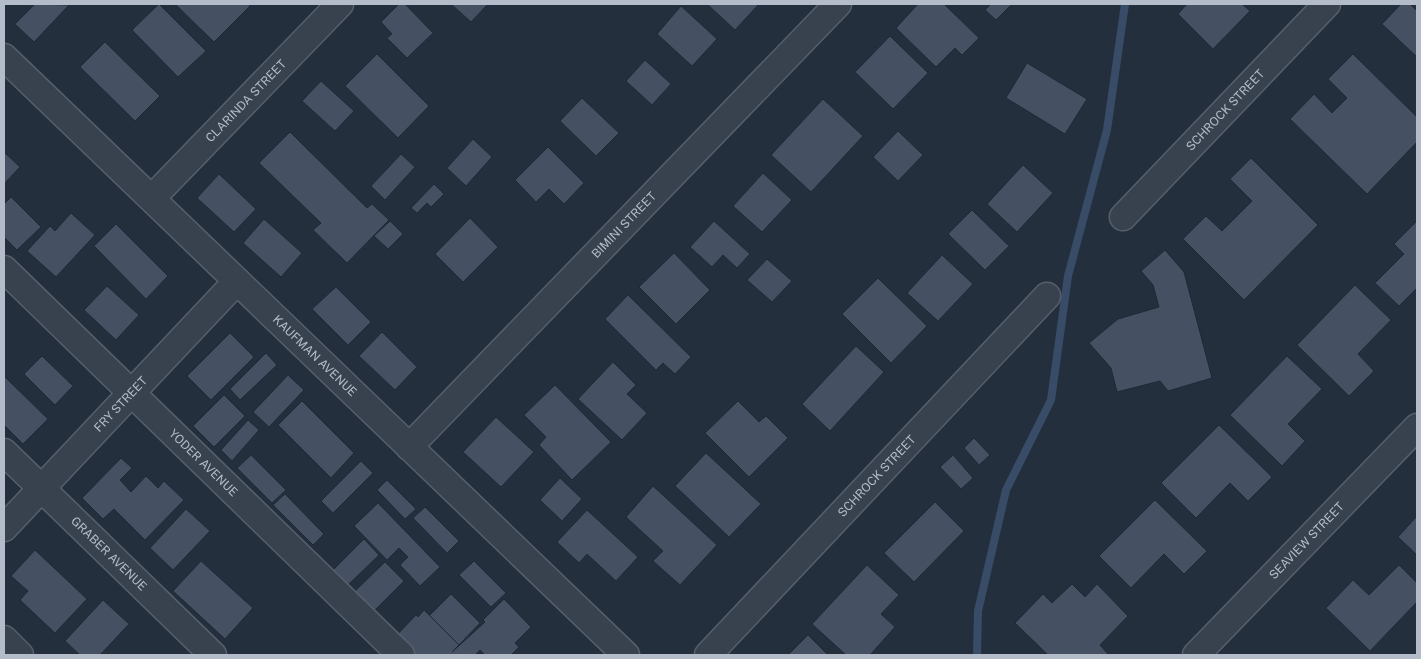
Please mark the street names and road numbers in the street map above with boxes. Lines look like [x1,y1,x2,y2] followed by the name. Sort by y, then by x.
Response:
[203,57,289,145] street label: CLARINDA STREET
[1183,67,1267,154] street label: SCHROCK STREET
[589,189,659,261] street label: BIMINI STREET
[270,312,359,399] street label: KAUFMAN AVENUE
[91,374,150,435] street label: FRY STREET
[166,426,241,499] street label: YODER AVENUE
[835,432,919,520] street label: SCHROCK STREET
[1266,500,1347,582] street label: SEAVIEW STREET
[68,514,149,594] street label: GRABER AVENUE

